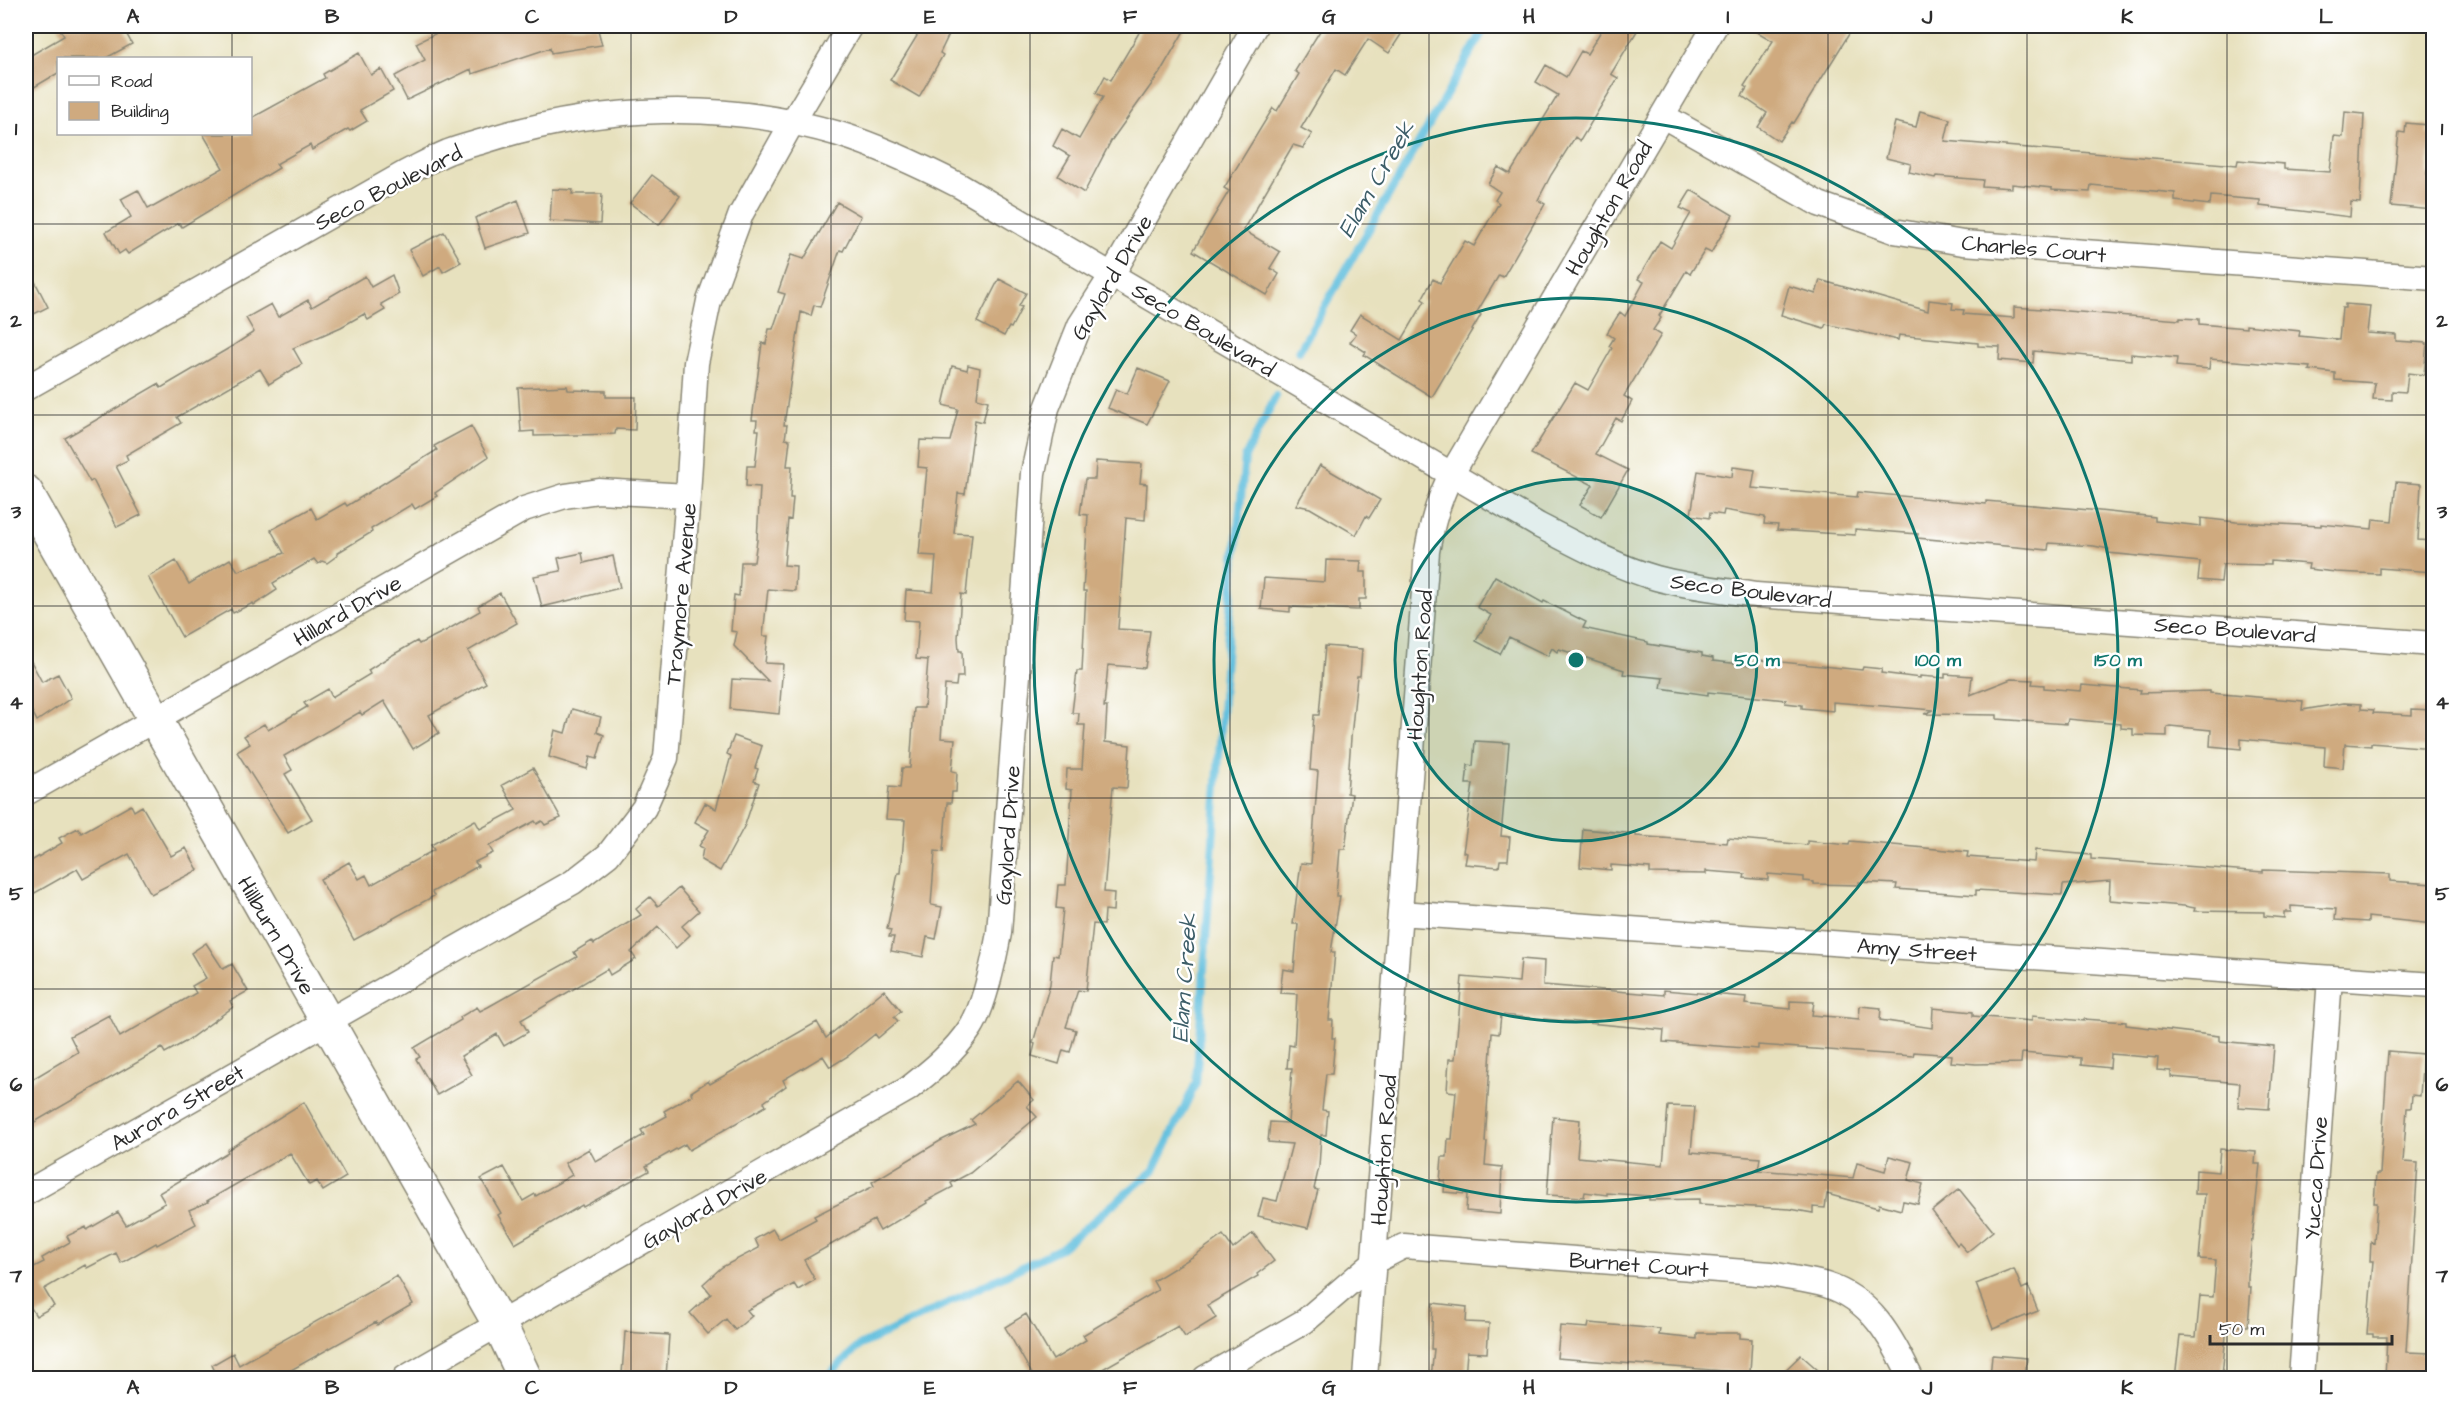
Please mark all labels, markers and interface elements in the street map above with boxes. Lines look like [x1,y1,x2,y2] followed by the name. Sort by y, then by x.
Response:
[127,3,140,31] text: A
[325,3,340,31] text: B
[525,3,540,31] text: C
[725,3,738,31] text: D
[924,3,936,31] text: E
[1123,3,1138,31] text: F
[1322,3,1336,31] text: G
[1523,3,1535,31] text: H
[1726,3,1730,31] text: I
[1921,3,1933,31] text: J
[2121,3,2134,31] text: K
[2319,3,2333,31] text: L
[57,57,252,135] legend
[111,69,152,94] text: Road
[111,99,169,125] text: Building
[1330,114,1425,244] water label: Elam Creek
[15,115,18,143] text: 1
[2441,115,2444,143] text: 1
[1558,136,1661,282] street label: Houghton Road
[310,138,468,239] street label: Seco Boulevard
[1064,209,1162,346] street label: Gaylord Drive
[1960,228,2108,271] street label: Charles Court
[1126,275,1281,385] street label: Seco Boulevard
[9,307,22,335] text: 2
[2435,307,2448,335] text: 2
[10,498,22,526] text: 3
[2436,498,2448,526] text: 3
[658,502,706,687] street label: Traymore Avenue
[1669,566,1833,617] street label: Seco Boulevard
[288,568,408,655] street label: Hillard Drive
[1400,589,1442,741] street label: Houghton Road
[2153,609,2317,652] street label: Seco Boulevard
[1734,648,1781,673] text: 50 m
[1915,648,1962,673] text: 100 m
[2094,648,2143,673] text: 150 m
[1566,650,1586,670] centre of rings
[9,689,23,717] text: 4
[2435,689,2449,717] text: 4
[988,764,1030,906] street label: Gaylord Drive
[229,871,322,1001] street label: Hillburn Drive
[9,880,24,908] text: 5
[2435,880,2450,908] text: 5
[1164,911,1207,1044] water label: Elam Creek
[1856,931,1978,971] street label: Amy Street
[105,1057,250,1159] street label: Aurora Street
[10,1071,23,1099] text: 6
[2436,1071,2449,1099] text: 6
[1364,1074,1406,1226] street label: Houghton Road
[2297,1115,2336,1241] street label: Yucca Drive
[637,1161,774,1258] street label: Gaylord Drive
[1568,1245,1710,1286] street label: Burnet Court
[9,1262,23,1290] text: 7
[2435,1262,2449,1290] text: 7
[2210,1308,2392,1346] scale bar
[2219,1317,2264,1342] text: 50 m
[127,1374,140,1402] text: A
[325,1374,340,1402] text: B
[525,1374,540,1402] text: C
[725,1374,738,1402] text: D
[924,1374,936,1402] text: E
[1123,1374,1138,1402] text: F
[1322,1374,1336,1402] text: G
[1523,1374,1535,1402] text: H
[1726,1374,1730,1402] text: I
[1921,1374,1933,1402] text: J
[2121,1374,2134,1402] text: K
[2319,1374,2333,1402] text: L

